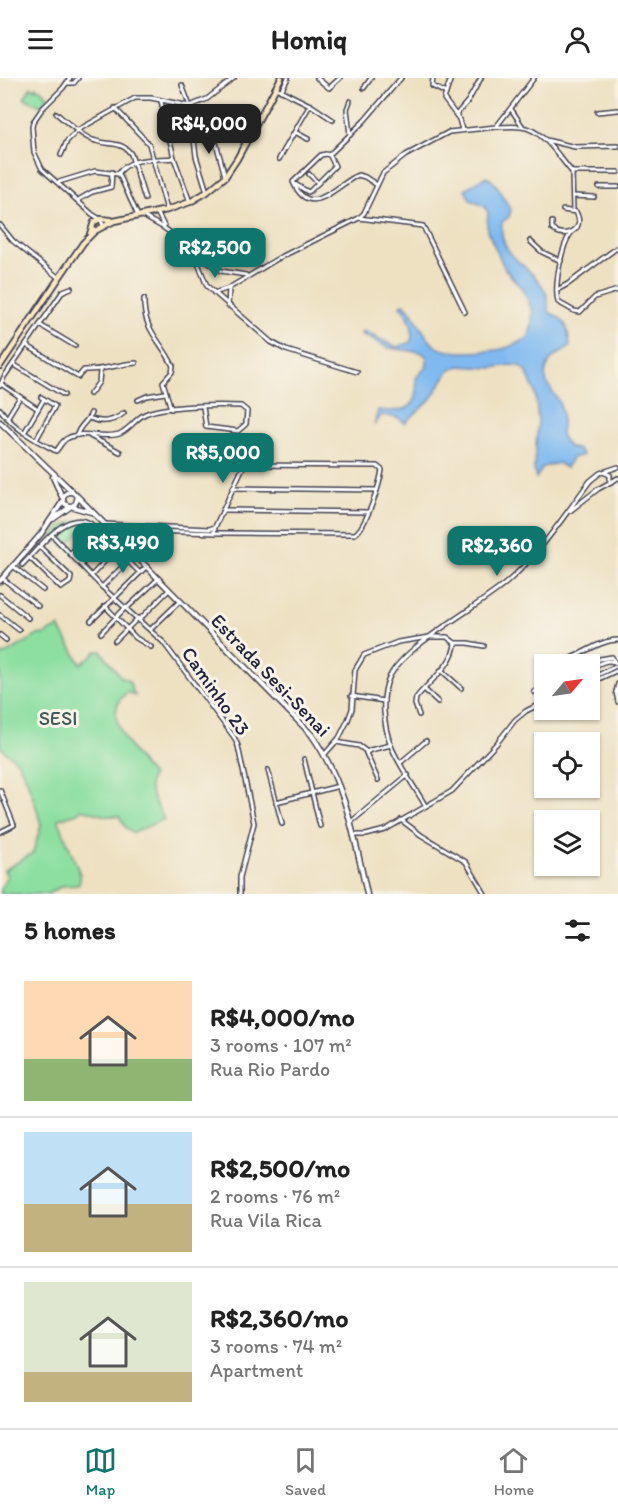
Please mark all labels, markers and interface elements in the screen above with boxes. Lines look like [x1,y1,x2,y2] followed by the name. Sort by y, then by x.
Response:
[24,23,57,56] icon: menu
[271,23,347,56] text: Homiq
[561,23,594,56] icon: person
[154,104,264,155] pin: R$4,000
[171,111,247,135] text: R$4,000
[160,228,270,279] pin: R$2,500
[179,235,251,259] text: R$2,500
[168,433,278,484] pin: R$5,000
[186,440,260,464] text: R$5,000
[68,523,178,574] pin: R$3,490
[442,526,552,577] pin: R$2,360
[87,530,159,554] text: R$3,490
[461,533,533,557] text: R$2,360
[206,609,336,741] street label: Estrada Sesi-Senai
[177,642,255,740] street label: Caminho 23
[534,654,600,720] north arrow
[534,654,600,876] map controls
[39,706,77,730] park label: SESI
[534,732,600,798] button: locate
[534,810,600,876] button: layers
[24,914,116,946] text: 5 homes
[561,914,594,947] icon: filters
[210,1001,355,1033] text: R$4,000/mo
[72,1005,144,1077] icon: home
[210,1033,352,1057] text: 3 rooms · 107 m²
[210,1057,330,1081] text: Rua Rio Pardo
[210,1152,350,1184] text: R$2,500/mo
[72,1156,144,1228] icon: home
[210,1184,340,1208] text: 2 rooms · 76 m²
[210,1208,322,1232] text: Rua Vila Rica
[210,1302,349,1334] text: R$2,360/mo
[72,1306,144,1378] icon: home
[210,1334,342,1358] text: 3 rooms · 74 m²
[210,1358,303,1382] text: Apartment
[84,1444,117,1499] tab: Map
[285,1444,326,1499] tab: Saved
[494,1444,534,1499] tab: Home

